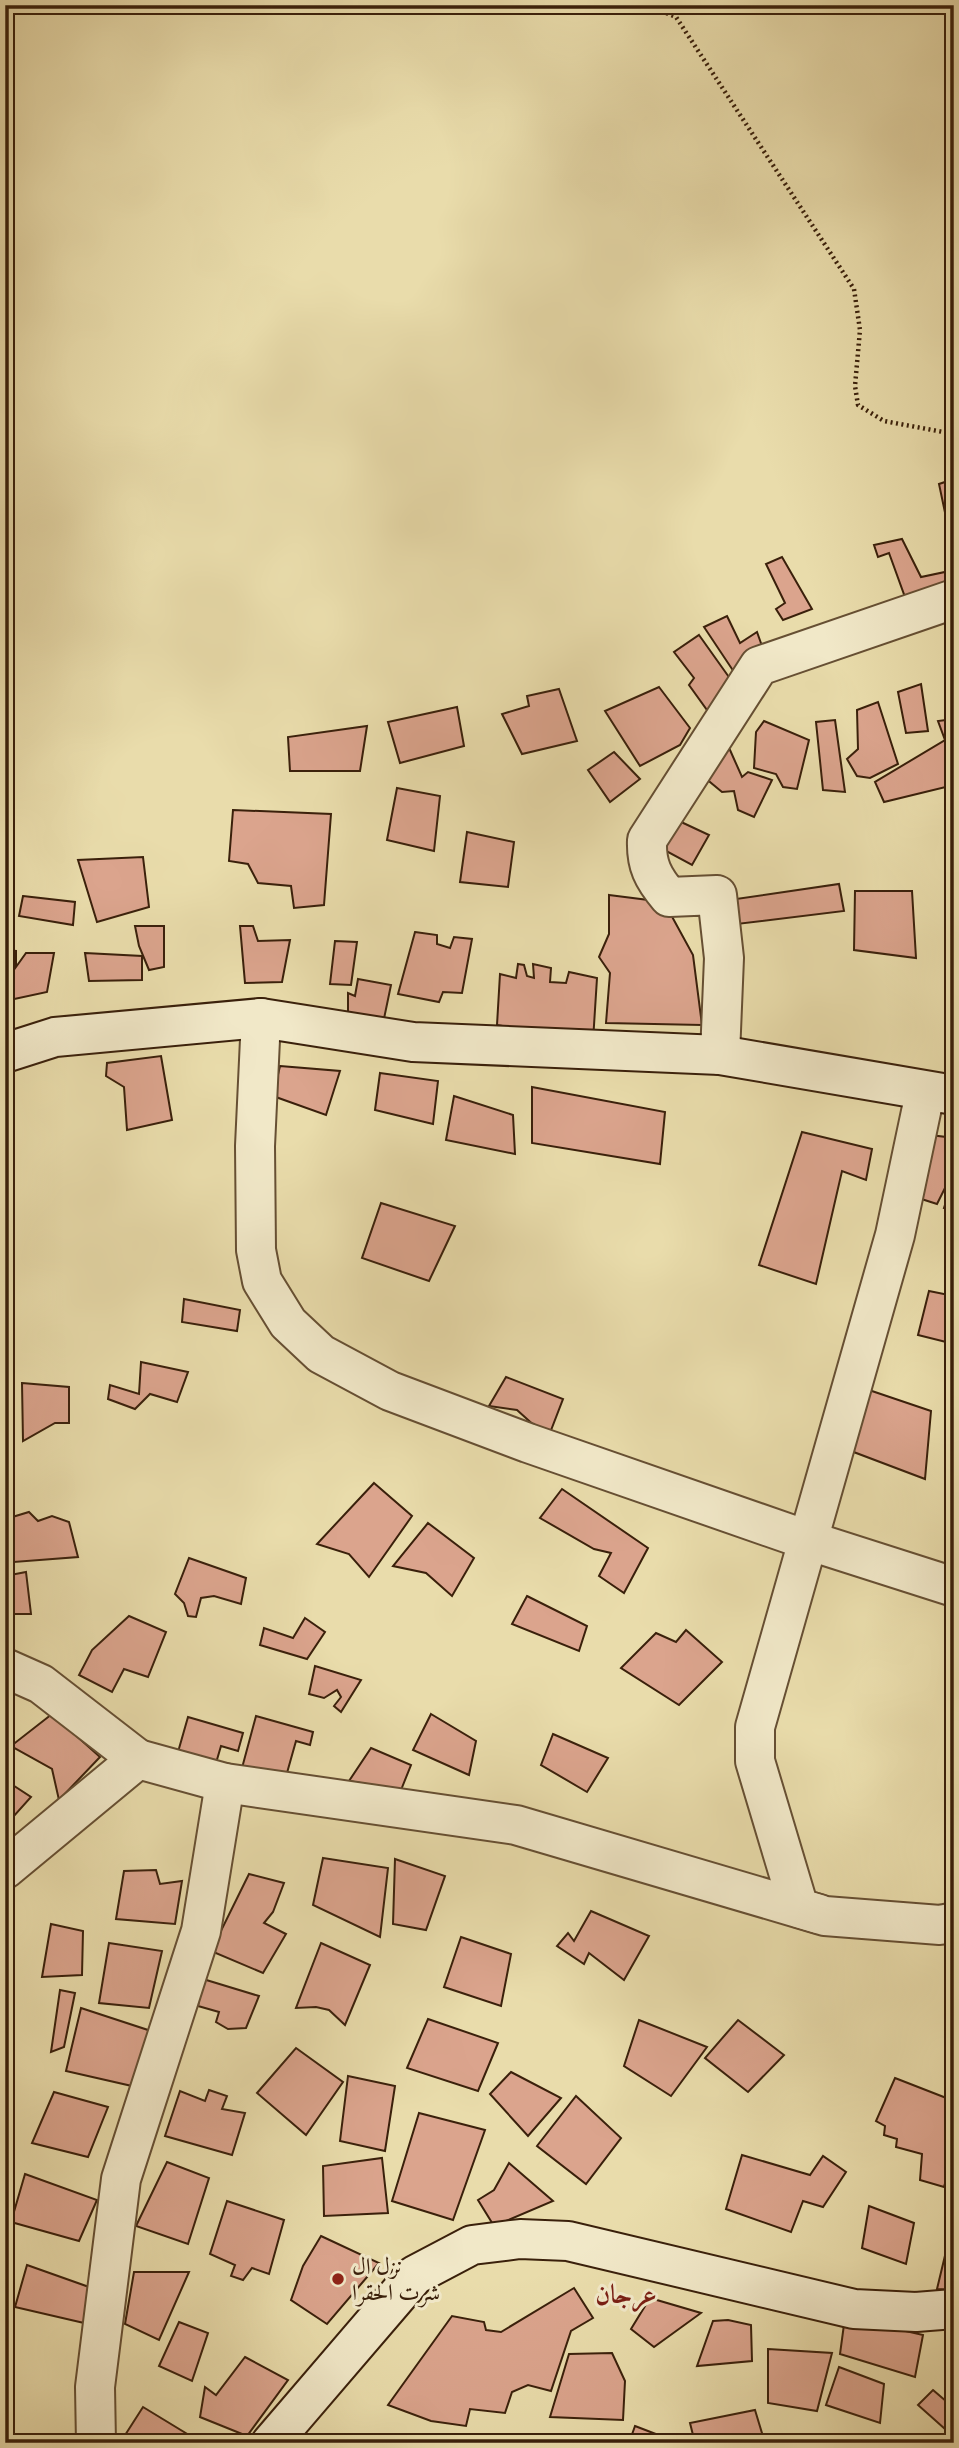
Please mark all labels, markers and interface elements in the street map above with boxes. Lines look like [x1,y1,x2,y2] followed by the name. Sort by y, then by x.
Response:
[352,2249,440,2308] place label: نزل ال شرت الحقرا
[330,2271,346,2287] marker: نزل ال شرت الحقرا
[595,2274,657,2313] district label: عرجان

